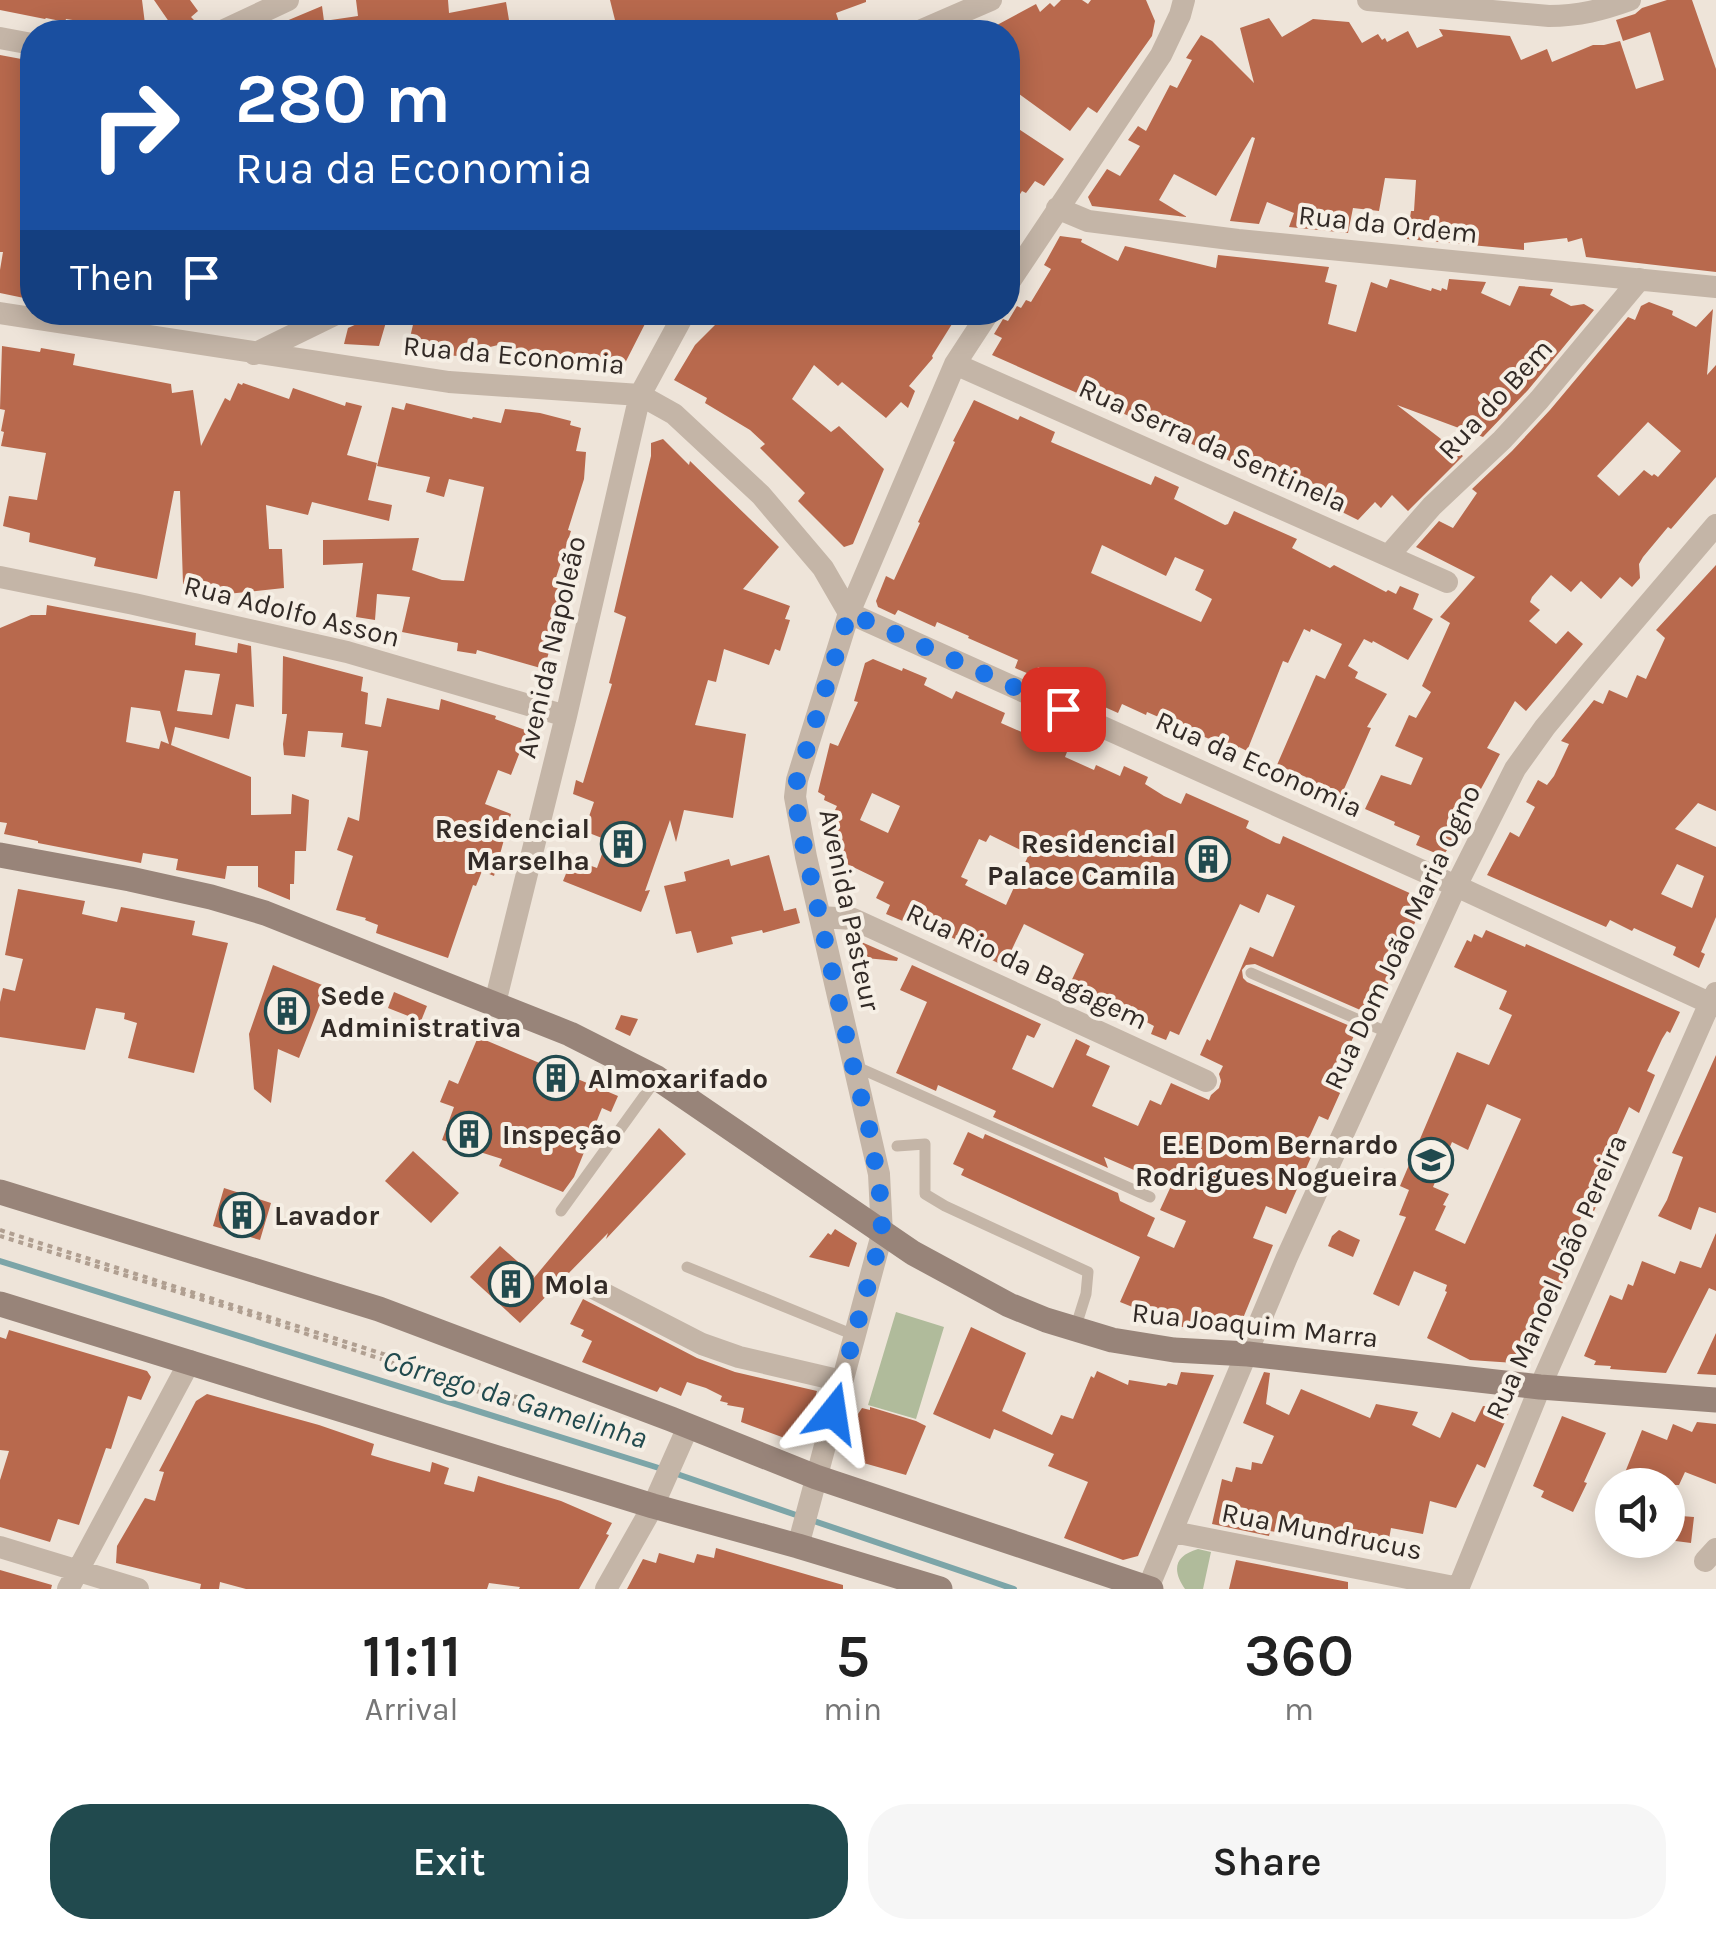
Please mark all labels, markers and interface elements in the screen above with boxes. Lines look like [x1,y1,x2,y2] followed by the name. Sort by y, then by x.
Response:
[235,58,451,140] text: 280 m
[70,60,200,190] icon: right
[235,142,593,194] text: Rua da Economia
[1297,198,1479,250] street label: Rua da Ordem
[174,250,229,305] icon: arrive
[70,255,154,300] text: Then
[402,329,626,381] street label: Rua da Economia
[1431,332,1559,466] street label: Rua do Bem
[1074,371,1352,519] street label: Rua Serra da Sentinela
[509,533,593,761] street label: Avenida Napoleão
[181,568,403,654] street label: Rua Adolfo Asson
[1021,667,1106,752] pin
[1036,682,1091,737] icon: arrive
[1151,704,1367,824] street label: Rua da Economia
[1317,779,1487,1095] street label: Rua Dom João Maria Ogno
[813,806,888,1015] street label: Avenida Pasteur
[435,812,590,877] place label: Residencial Marselha
[600,821,646,867] building icon: Residencial Marselha
[987,827,1176,892] place label: Residencial Palace Camila
[1185,836,1231,882] building icon: Residencial Palace Camila
[901,896,1153,1036] street label: Rua Rio da Bagagem
[320,979,521,1044] place label: Sede Administrativa
[264,988,310,1034] building icon: Sede Administrativa
[533,1055,579,1101] building icon: Almoxarifado
[588,1062,768,1095] place label: Almoxarifado
[446,1111,492,1157] building icon: Inspeção
[502,1118,622,1151] place label: Inspeção
[1135,1128,1398,1193] place label: E.E Dom Bernardo Rodrigues Nogueira
[1478,1129,1634,1425] street label: Rua Manoel João Pereira
[1408,1137,1454,1183] school or university icon: E.E Dom Bernardo Rodrigues Nogueira
[219,1192,265,1238] building icon: Lavador
[274,1199,379,1232] place label: Lavador
[488,1261,534,1307] building icon: Mola
[544,1268,609,1301] place label: Mola
[1130,1296,1380,1354] street label: Rua Joaquim Marra
[378,1342,652,1456] water label: Córrego da Gamelinha
[781,1361,885,1465] position arrow
[1595,1468,1685,1558] map controls
[1595,1468,1685,1558] button: sound
[1219,1495,1425,1567] street label: Rua Mundrucus
[362,1621,461,1691] text: 11:11
[835,1621,870,1691] text: 5
[1244,1621,1354,1691] text: 360
[365,1691,459,1728] text: Arrival
[823,1691,882,1728] text: min
[1284,1691,1314,1728] text: m
[50,1804,848,1919] button: Exit
[868,1804,1666,1919] button: Share

